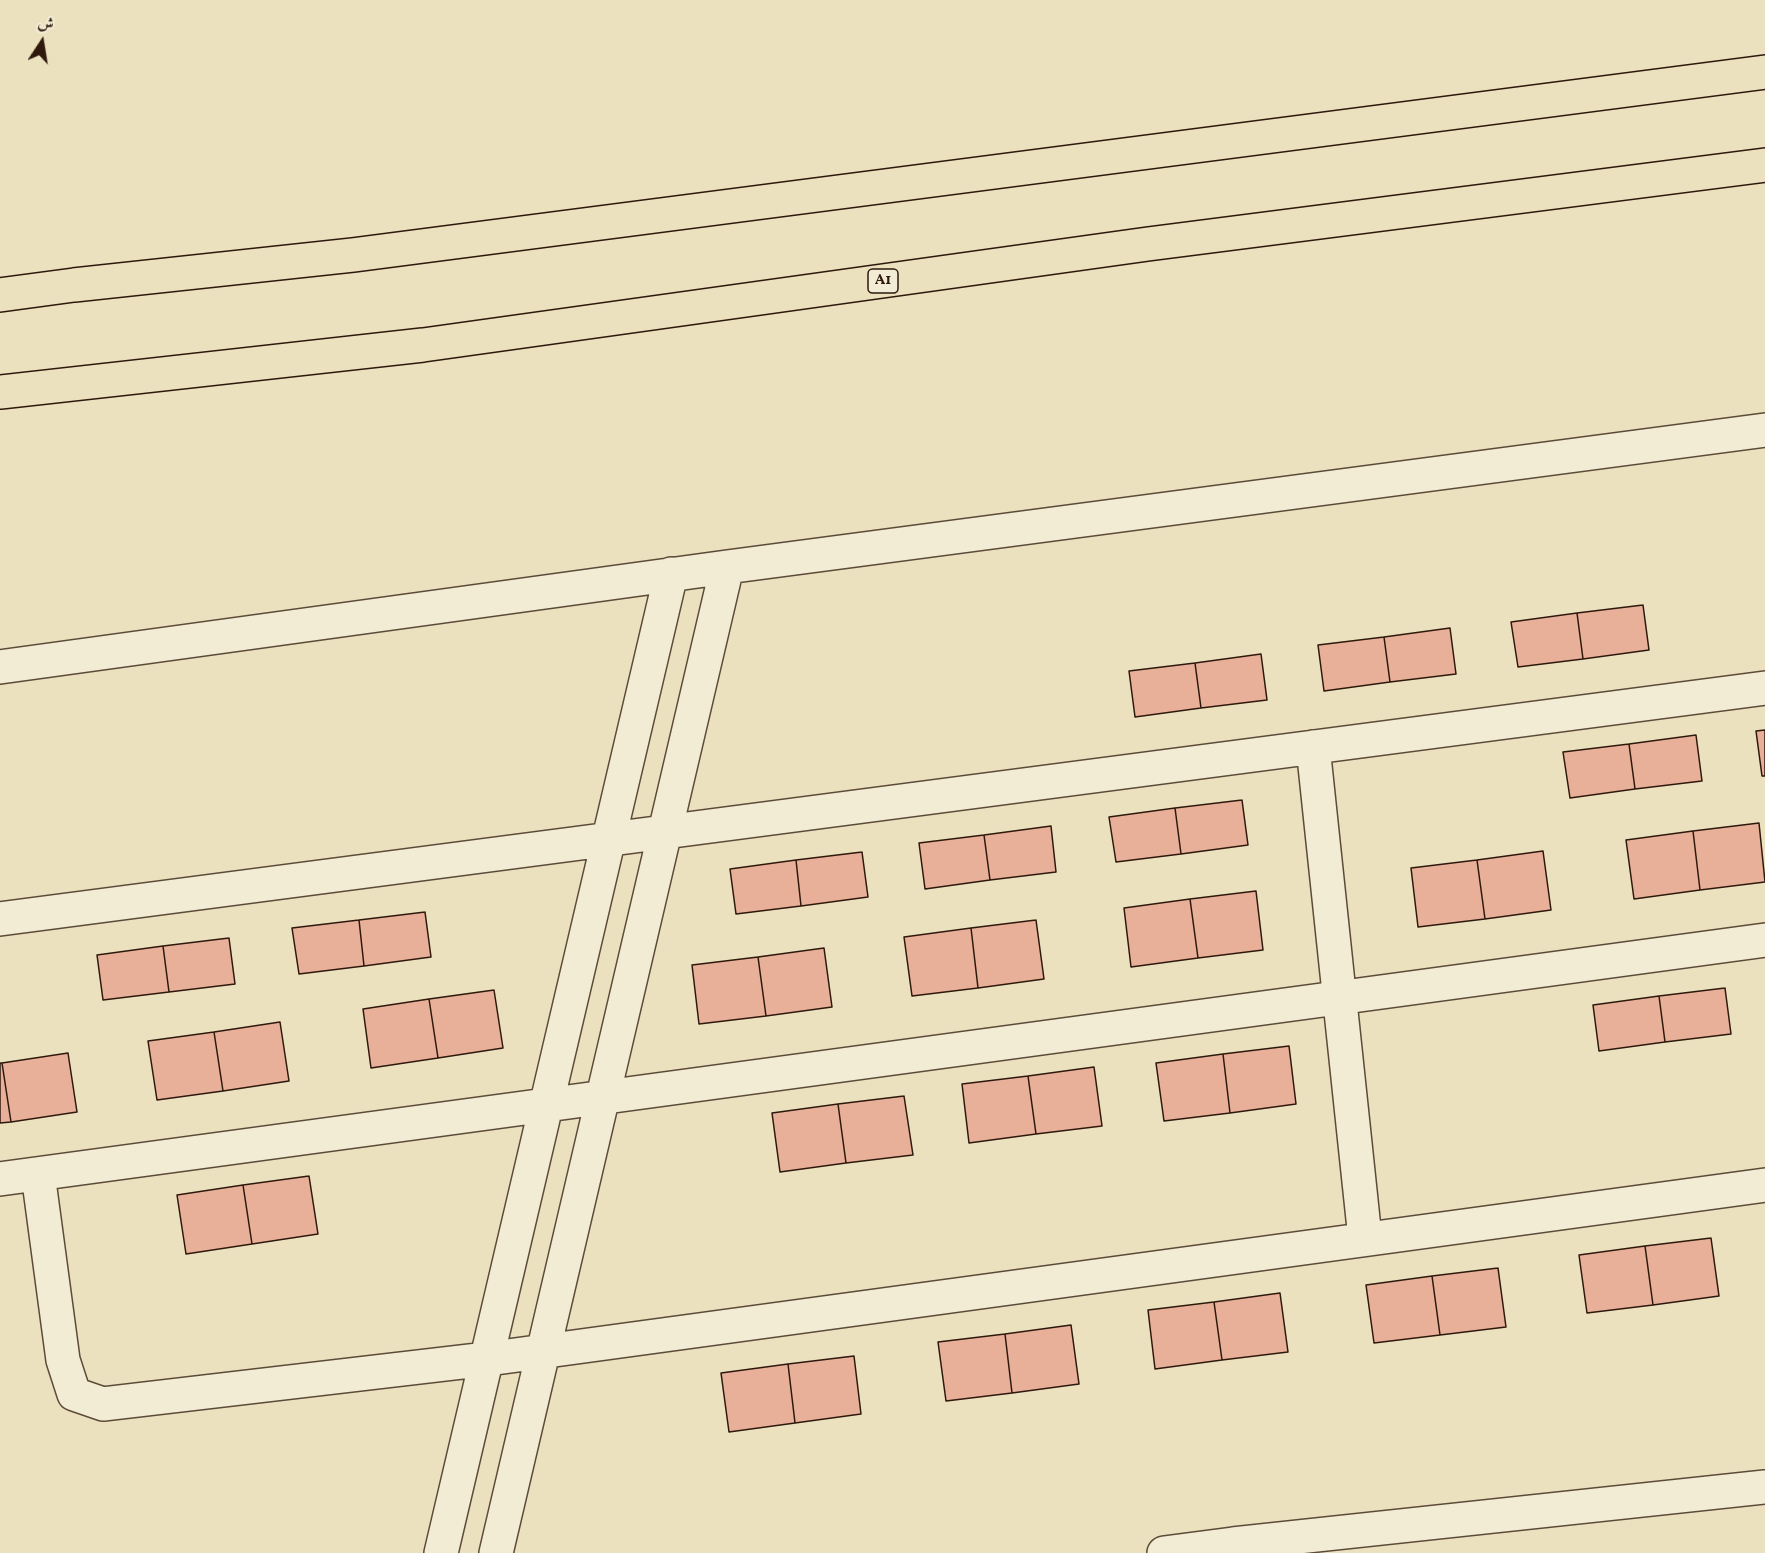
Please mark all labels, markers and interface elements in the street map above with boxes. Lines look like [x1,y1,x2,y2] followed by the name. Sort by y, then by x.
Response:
[12,12,72,72] north arrow
[36,12,56,37] text: ش
[868,269,898,293] road number: A1

